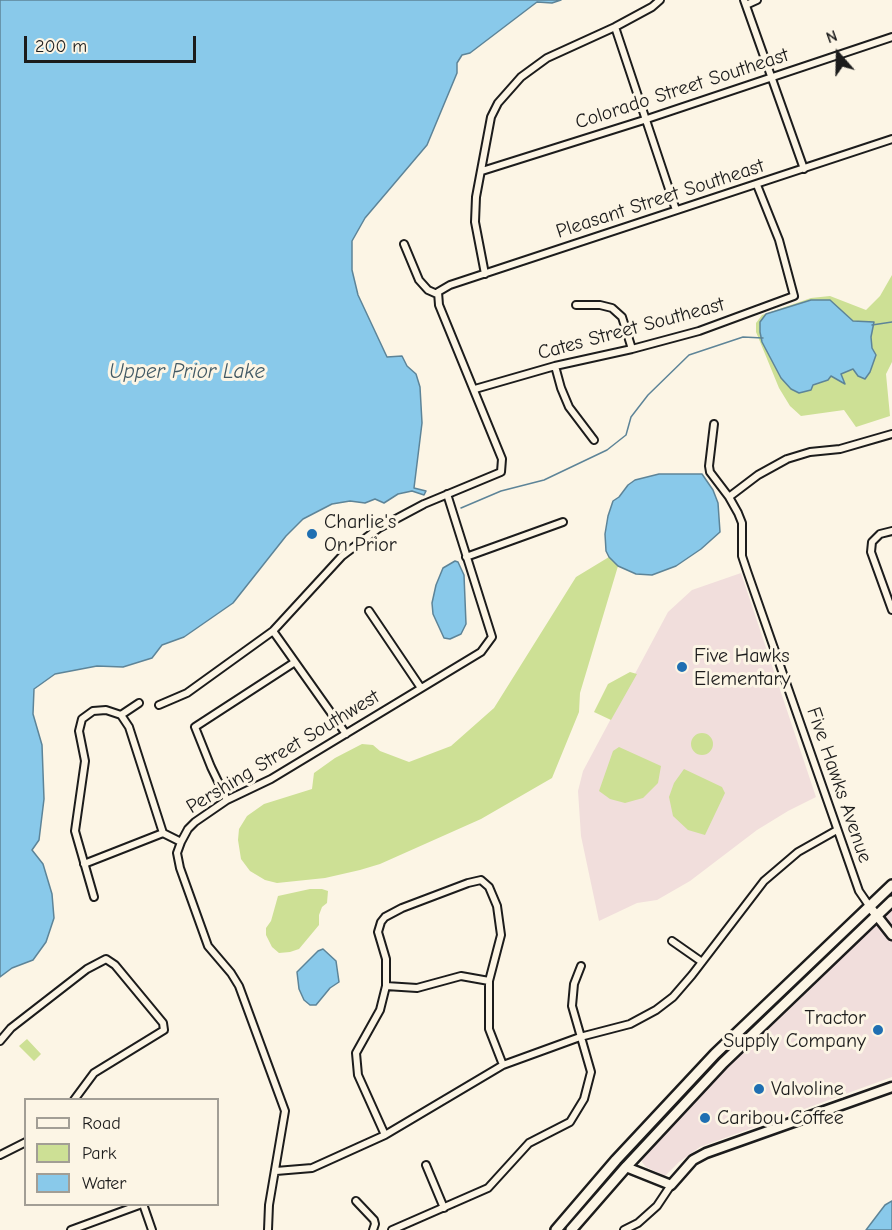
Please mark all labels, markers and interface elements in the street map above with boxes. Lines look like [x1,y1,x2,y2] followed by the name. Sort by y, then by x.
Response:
[27,24,200,62] scale bar
[808,24,868,84] north arrow
[824,27,840,47] text: N
[35,36,87,57] text: 200 m
[572,43,792,135] street label: Colorado Street Southeast
[553,154,767,244] street label: Pleasant Street Southeast
[535,293,727,365] street label: Cates Street Southeast
[109,359,265,385] water label: Upper Prior Lake
[324,510,397,557] place label: Charlie's On Prior
[305,527,319,541] marker: Charlie's On Prior
[694,644,790,691] place label: Five Hawks Elementary
[675,660,689,674] marker: Five Hawks Elementary
[182,685,384,819] street label: Pershing Street Southwest
[801,704,877,866] street label: Five Hawks Avenue
[723,1006,866,1053] place label: Tractor Supply Company
[871,1023,885,1037] marker: Tractor Supply Company
[771,1077,844,1101] place label: Valvoline
[752,1082,766,1096] marker: Valvoline
[24,1098,219,1206] legend
[717,1106,844,1130] place label: Caribou Coffee
[698,1111,712,1125] marker: Caribou Coffee
[82,1113,121,1134] text: Road
[82,1143,116,1164] text: Park
[82,1173,126,1194] text: Water

